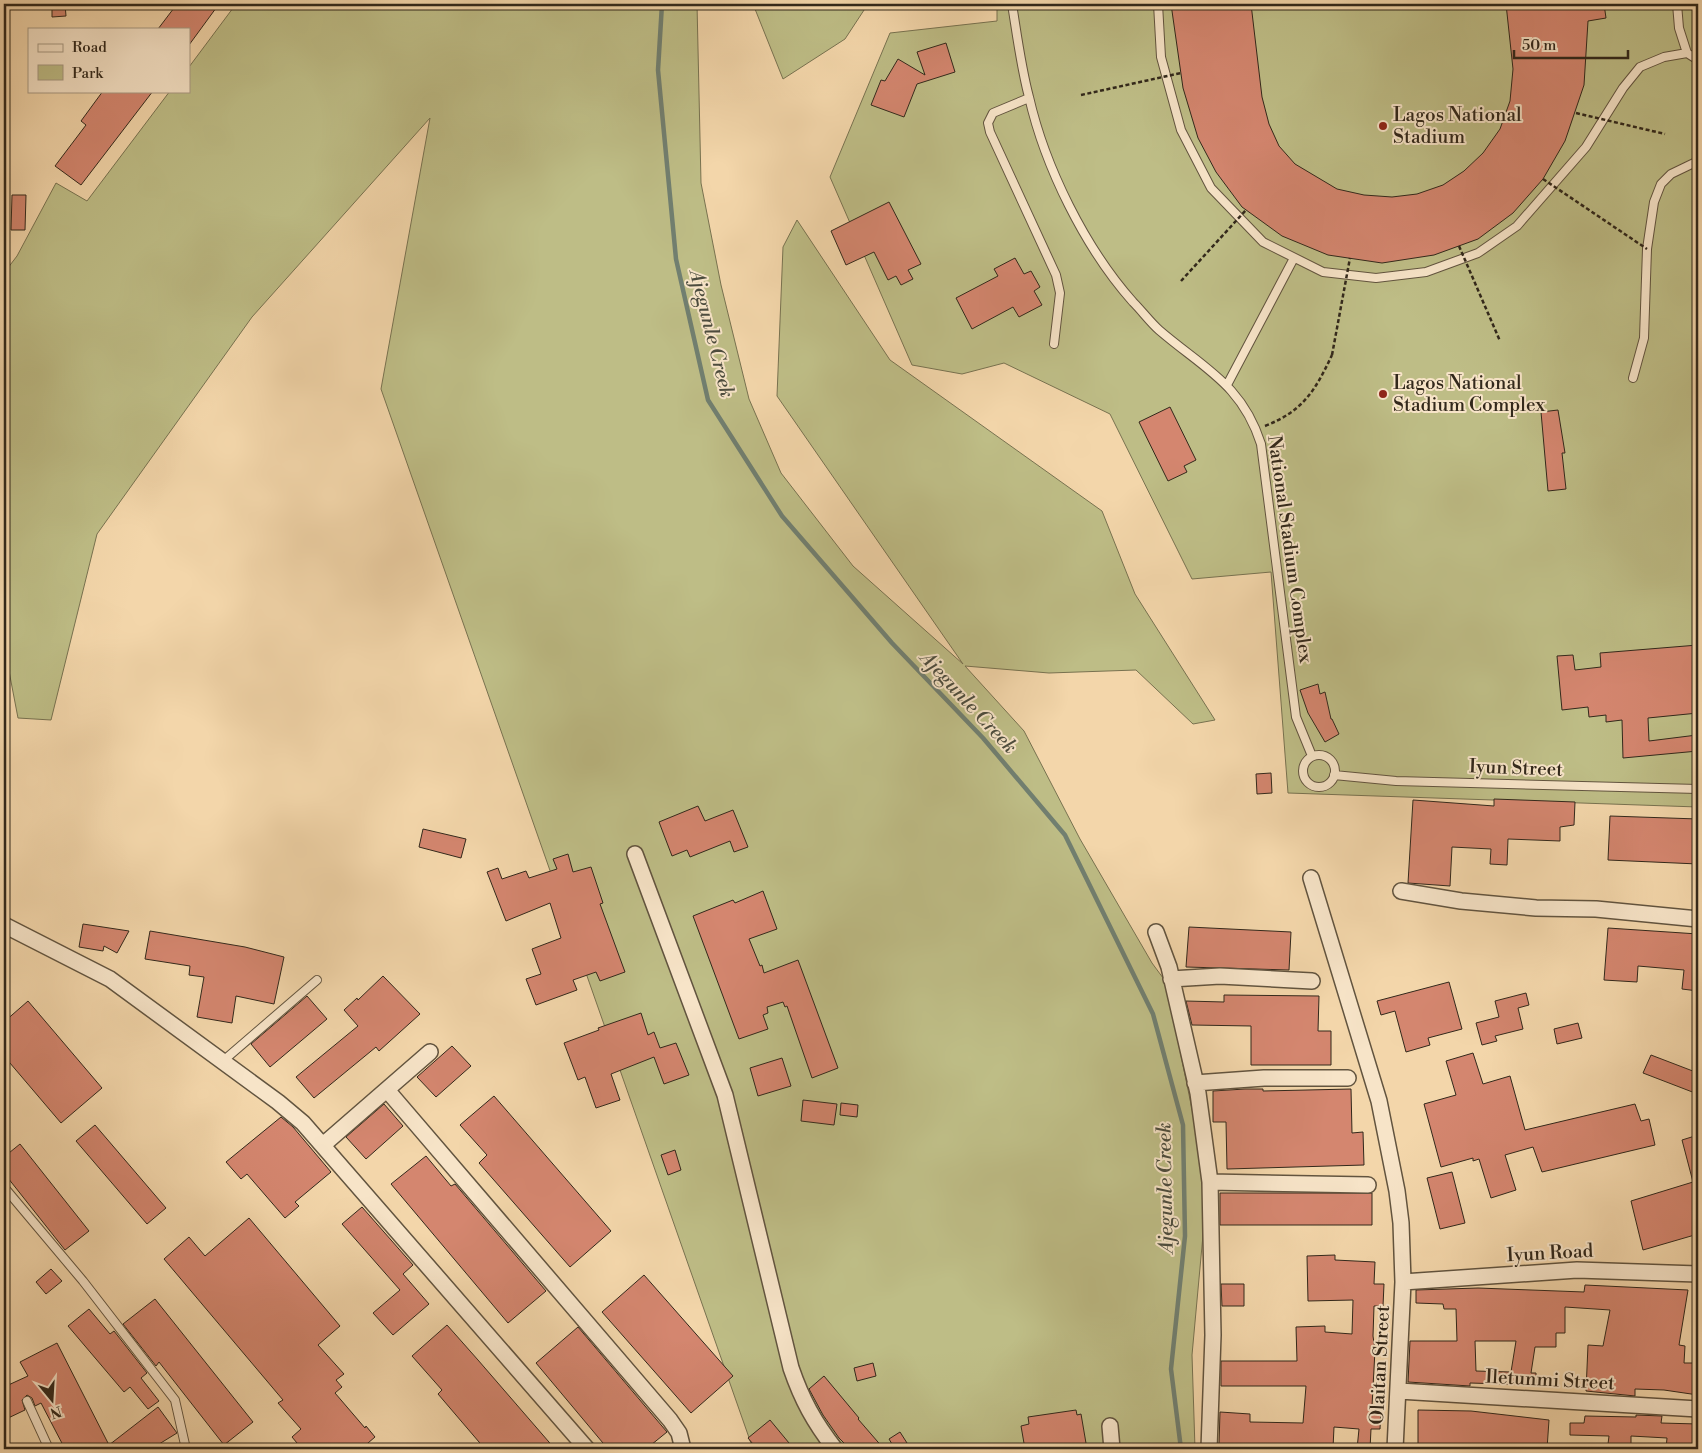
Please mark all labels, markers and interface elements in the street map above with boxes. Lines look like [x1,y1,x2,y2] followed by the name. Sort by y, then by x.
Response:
[28,28,190,92] legend
[1514,28,1628,60] scale bar
[1522,36,1556,55] text: 50 m
[72,38,107,57] text: Road
[72,64,104,83] text: Park
[1393,103,1522,149] place label: Lagos National Stadium
[1377,120,1389,132] marker: Lagos National Stadium
[683,266,739,400] water label: Ajegunle Creek
[1393,371,1545,417] place label: Lagos National Stadium Complex
[1377,388,1389,400] marker: Lagos National Stadium Complex
[1262,434,1318,665] street label: National Stadium Complex
[913,645,1022,759] water label: Ajegunle Creek
[1469,754,1564,782] street label: Iyun Street
[1152,1122,1180,1256] water label: Ajegunle Creek
[1506,1239,1594,1267] street label: Iyun Road
[1365,1304,1395,1425] street label: Olaitan Street
[1485,1365,1616,1395] street label: Iletunmi Street
[28,1376,78,1426] north arrow
[48,1401,64,1422] text: N

